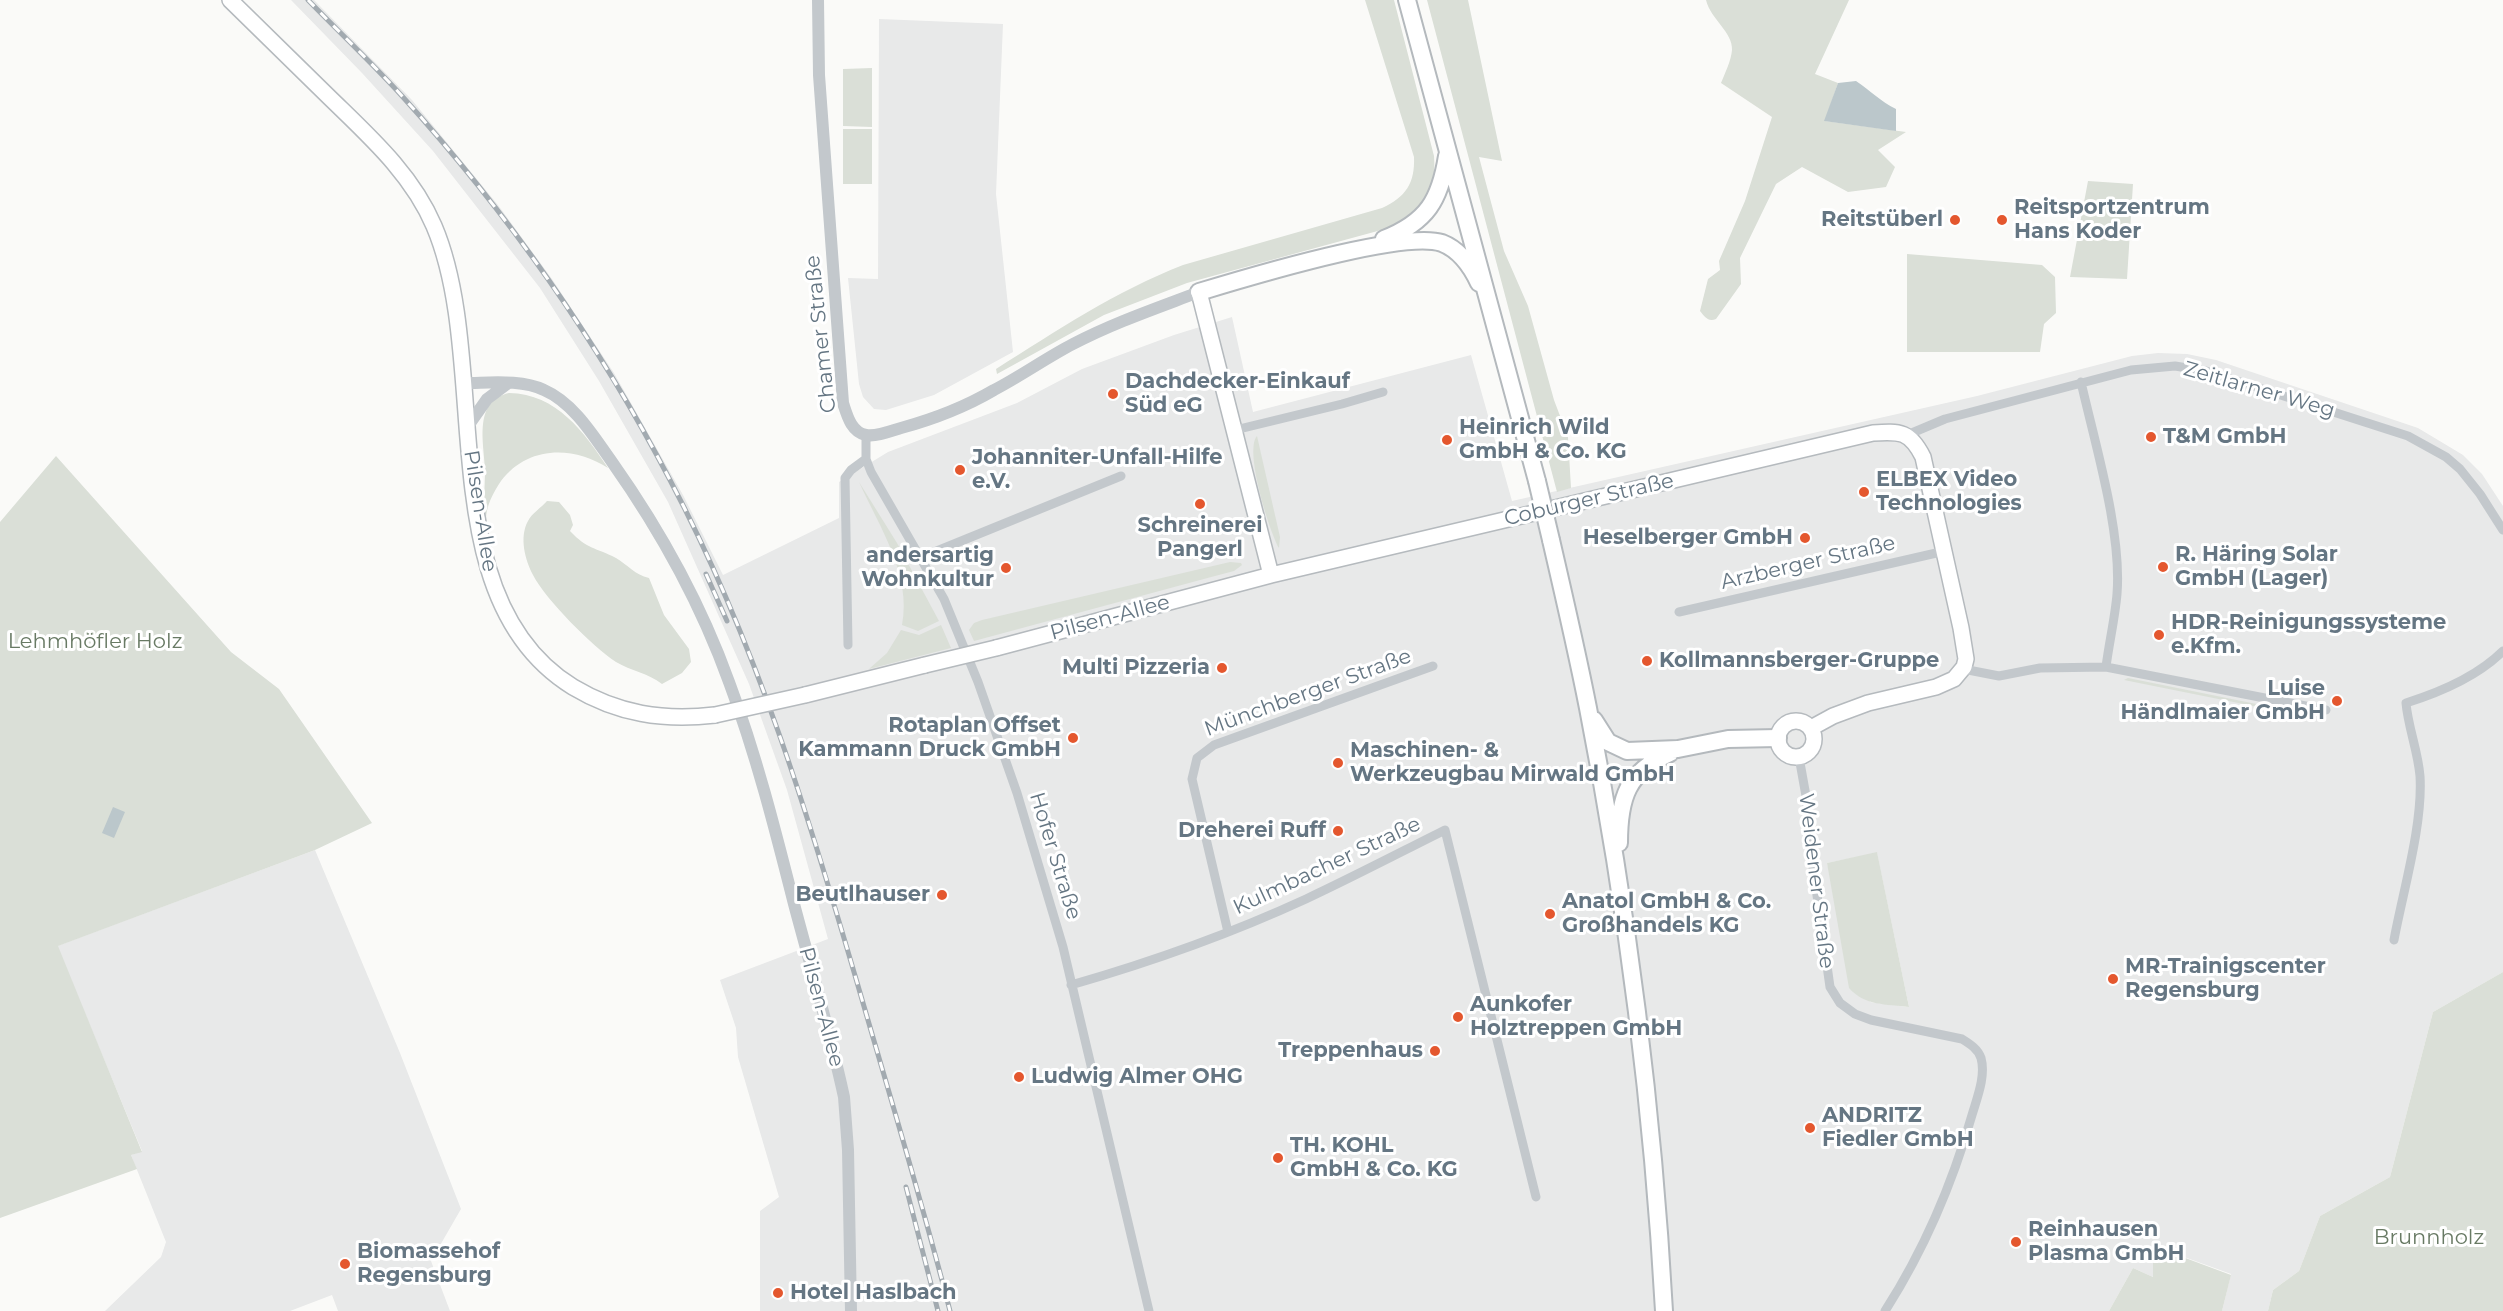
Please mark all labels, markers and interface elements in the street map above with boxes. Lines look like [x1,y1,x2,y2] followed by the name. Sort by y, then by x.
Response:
[2014,195,2210,245] place label: Reitsportzentrum Hans Koder
[1821,207,1943,233] place label: Reitstüberl
[1948,213,1962,227] marker: Reitstüberl
[1995,213,2009,227] marker: Reitsportzentrum Hans Koder
[800,254,842,414] street label: Chamer Straße
[2180,356,2338,424] street label: Zeitlarner Weg
[1125,369,1350,419] place label: Dachdecker-Einkauf Süd eG
[1106,387,1120,401] marker: Dachdecker-Einkauf Süd eG
[1459,415,1627,465] place label: Heinrich Wild GmbH & Co. KG
[2163,424,2286,450] place label: T&M GmbH
[2144,430,2158,444] marker: T&M GmbH
[1440,433,1454,447] marker: Heinrich Wild GmbH & Co. KG
[972,445,1222,495] place label: Johanniter-Unfall-Hilfe e.V.
[458,448,502,574] street label: Pilsen-Allee
[953,463,967,477] marker: Johanniter-Unfall-Hilfe e.V.
[1876,467,2022,517] place label: ELBEX Video Technologies
[1502,468,1676,532] street label: Coburger Straße
[1857,485,1871,499] marker: ELBEX Video Technologies
[1193,497,1207,511] marker: Schreinerei Pangerl
[1138,513,1262,563] place label: Schreinerei Pangerl
[1583,525,1793,551] place label: Heselberger GmbH
[1718,531,1898,595] street label: Arzberger Straße
[1798,531,1812,545] marker: Heselberger GmbH
[2175,542,2338,592] place label: R. Häring Solar GmbH (Lager)
[861,543,994,593] place label: andersartig Wohnkultur
[2156,560,2170,574] marker: R. Häring Solar GmbH (Lager)
[999,561,1013,575] marker: andersartig Wohnkultur
[1047,590,1173,646] street label: Pilsen-Allee
[2171,610,2446,660] place label: HDR-Reinigungssysteme e.Kfm.
[2152,628,2166,642] marker: HDR-Reinigungssysteme e.Kfm.
[8,629,182,655] park label: Lehmhöfler Holz
[1201,644,1415,742] street label: Münchberger Straße
[1659,648,1939,674] place label: Kollmannsberger-Gruppe
[1640,654,1654,668] marker: Kollmannsberger-Gruppe
[1062,655,1210,681] place label: Multi Pizzeria
[1215,661,1229,675] marker: Multi Pizzeria
[2120,676,2325,726] place label: Luise Händlmaier GmbH
[2330,694,2344,708] marker: Luise Händlmaier GmbH
[798,713,1061,763] place label: Rotaplan Offset Kammann Druck GmbH
[1066,731,1080,745] marker: Rotaplan Offset Kammann Druck GmbH
[1350,738,1675,788] place label: Maschinen- & Werkzeugbau Mirwald GmbH
[1331,756,1345,770] marker: Maschinen- & Werkzeugbau Mirwald GmbH
[1024,789,1086,923] street label: Hofer Straße
[1793,792,1839,970] street label: Weidener Straße
[1229,812,1425,920] street label: Kulmbacher Straße
[1178,818,1326,844] place label: Dreherei Ruff
[1331,824,1345,838] marker: Dreherei Ruff
[795,882,930,908] place label: Beutlhauser
[935,888,949,902] marker: Beutlhauser
[1562,889,1771,939] place label: Anatol GmbH & Co. Großhandels KG
[1543,907,1557,921] marker: Anatol GmbH & Co. Großhandels KG
[793,944,849,1070] street label: Pilsen-Allee
[2125,954,2326,1004] place label: MR-Trainigscenter Regensburg
[2106,972,2120,986] marker: MR-Trainigscenter Regensburg
[1470,992,1682,1042] place label: Aunkofer Holztreppen GmbH
[1451,1010,1465,1024] marker: Aunkofer Holztreppen GmbH
[1278,1038,1423,1064] place label: Treppenhaus
[1428,1044,1442,1058] marker: Treppenhaus
[1031,1064,1243,1090] place label: Ludwig Almer OHG
[1012,1070,1026,1084] marker: Ludwig Almer OHG
[1822,1103,1974,1153] place label: ANDRITZ Fiedler GmbH
[1803,1121,1817,1135] marker: ANDRITZ Fiedler GmbH
[1290,1133,1458,1183] place label: TH. KOHL GmbH & Co. KG
[1271,1151,1285,1165] marker: TH. KOHL GmbH & Co. KG
[2028,1217,2184,1267] place label: Reinhausen Plasma GmbH
[2374,1225,2484,1251] park label: Brunnholz
[2009,1235,2023,1249] marker: Reinhausen Plasma GmbH
[357,1239,500,1289] place label: Biomassehof Regensburg
[338,1257,352,1271] marker: Biomassehof Regensburg
[790,1280,957,1306] place label: Hotel Haslbach
[771,1286,785,1300] marker: Hotel Haslbach

